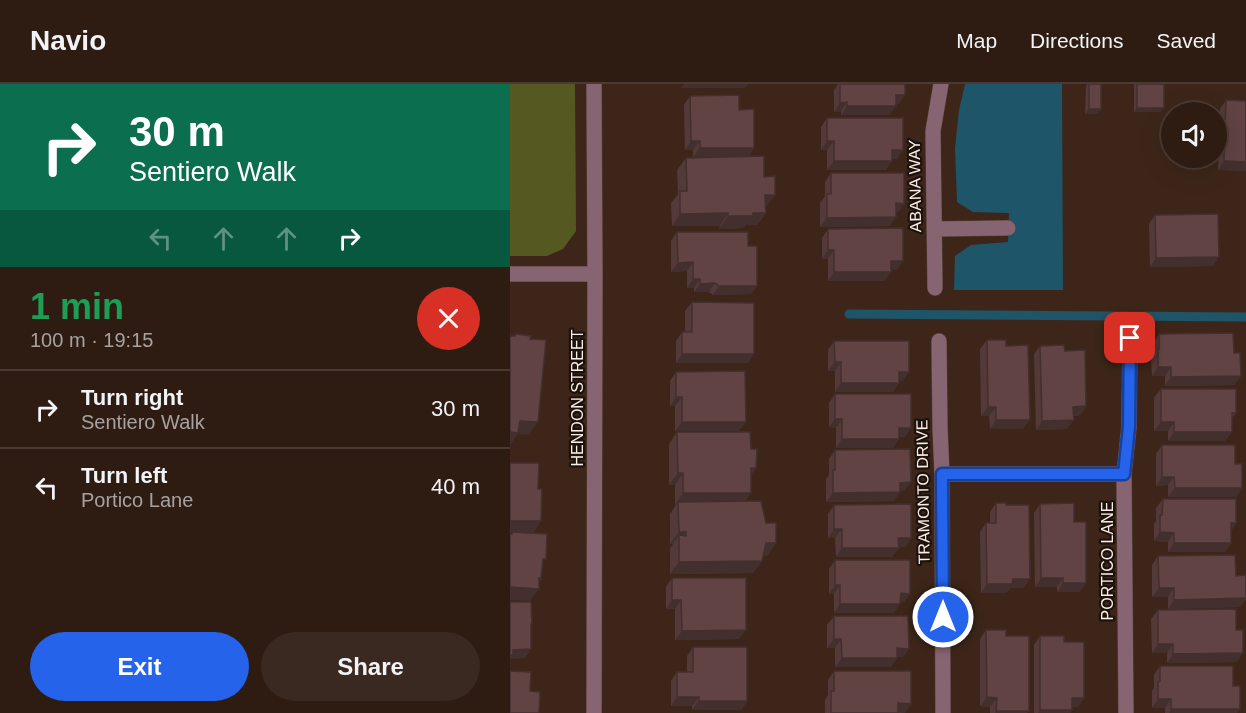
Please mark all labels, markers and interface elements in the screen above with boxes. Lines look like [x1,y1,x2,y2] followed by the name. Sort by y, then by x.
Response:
[30,25,106,56] text: Navio
[956,29,997,52] text: Map
[1030,29,1123,52] text: Directions
[1156,29,1216,52] text: Saved
[1161,102,1227,168] map controls
[1161,102,1227,168] button: sound
[30,108,108,186] icon: right
[129,108,225,155] text: 30 m
[906,139,924,232] street label: ABANA WAY
[129,157,296,187] text: Sentiero Walk
[144,222,177,255] icon: left
[207,222,240,255] icon: ahead
[270,222,303,255] icon: ahead
[333,222,366,255] icon: right
[30,286,124,327] text: 1 min
[417,287,480,350] button: close
[1104,312,1155,363] pin
[1113,321,1146,354] icon: arrive
[30,329,153,351] text: 100 m · 19:15
[569,329,586,466] street label: HENDON STREET
[81,385,183,410] text: Turn right
[30,393,63,426] icon: right
[431,396,480,421] text: 30 m
[81,411,205,433] text: Sentiero Walk
[913,420,933,564] street label: TRAMONTO DRIVE
[81,463,167,488] text: Turn left
[30,471,63,504] icon: left
[431,474,480,499] text: 40 m
[81,489,193,511] text: Portico Lane
[1099,502,1116,620] street label: PORTICO LANE
[911,585,975,649] position arrow
[30,632,249,701] button: Exit
[261,632,480,701] button: Share

